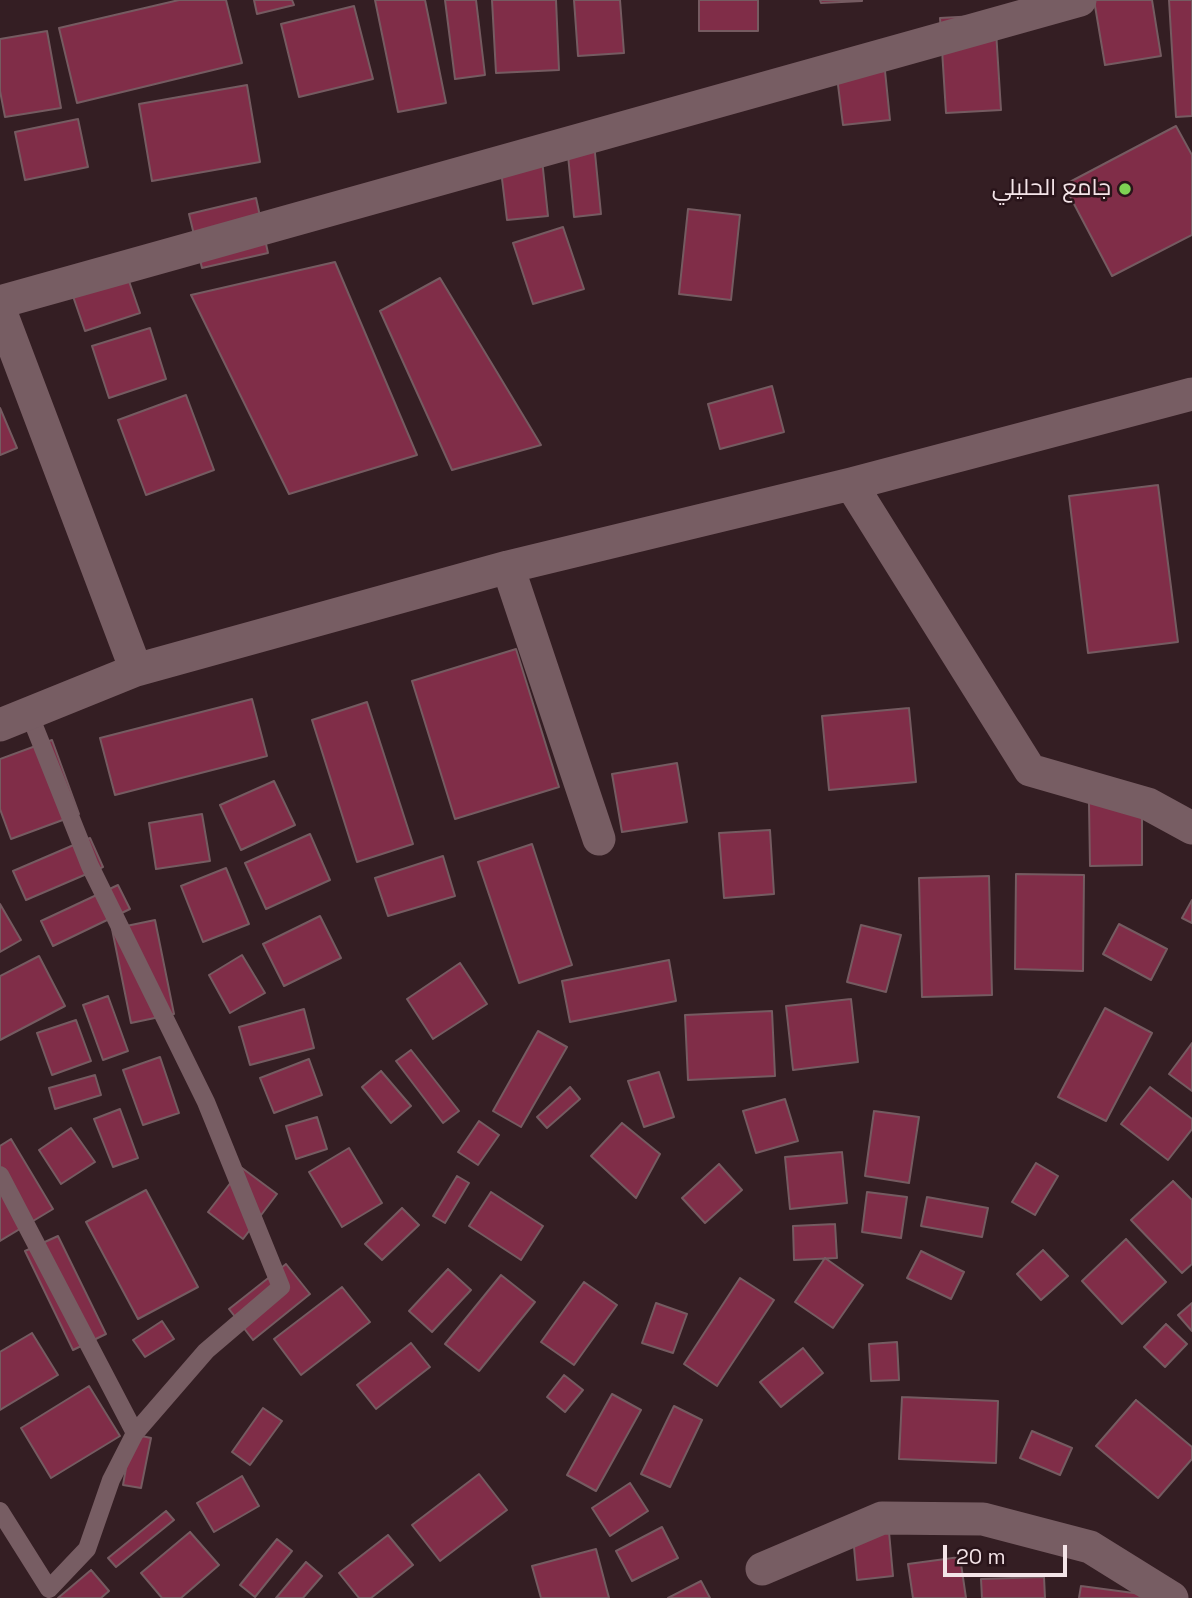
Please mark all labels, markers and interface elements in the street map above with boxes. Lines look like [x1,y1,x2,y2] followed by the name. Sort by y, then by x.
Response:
[992,175,1111,203] place label: جامع الحليلي
[1117,181,1133,197] marker: جامع الحليلي
[947,1532,1071,1576] scale bar
[956,1543,1006,1570] text: 20 m

